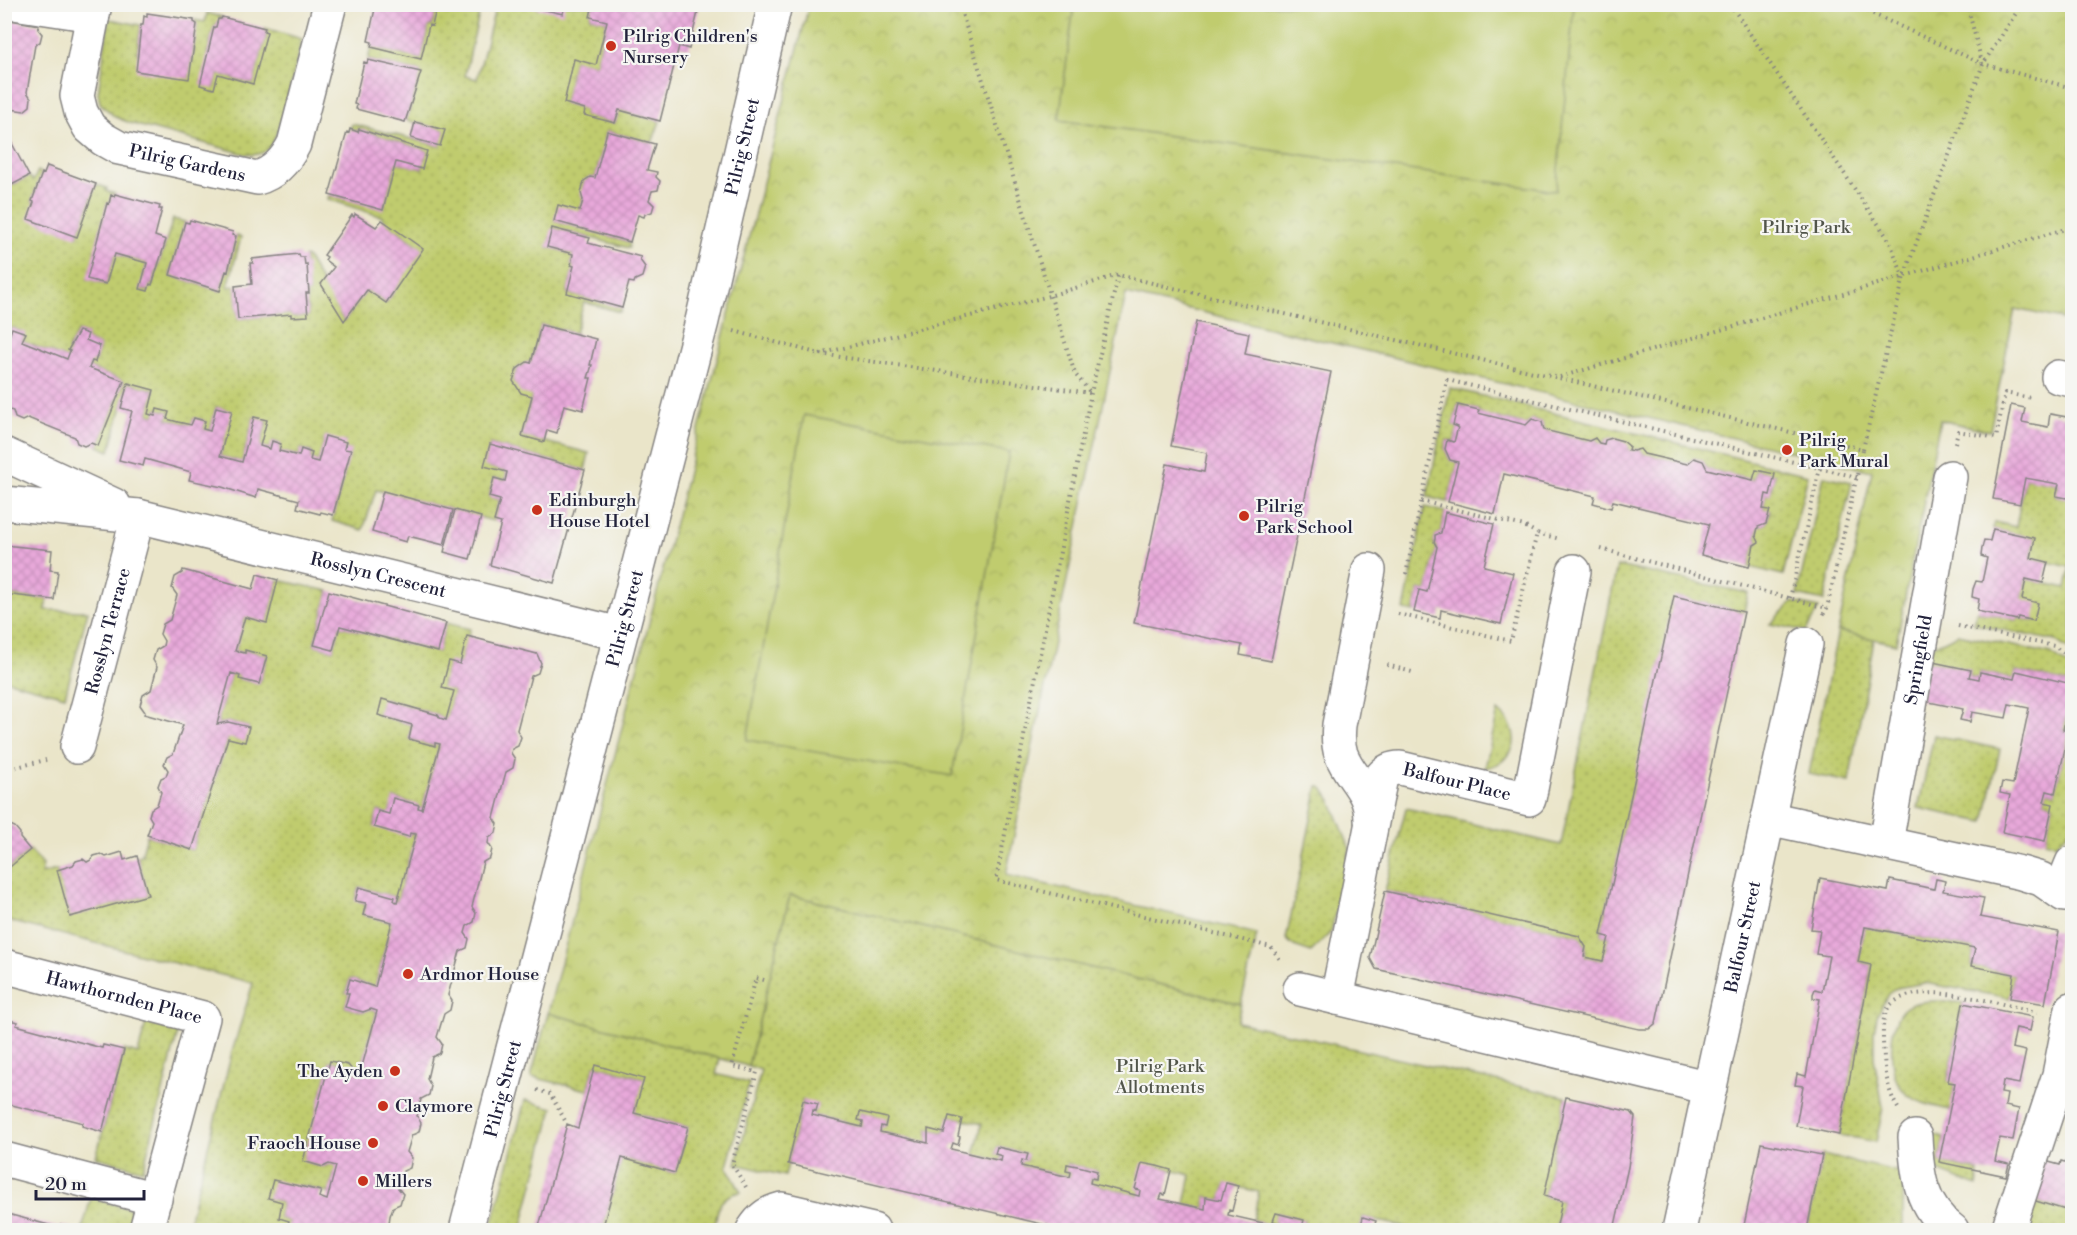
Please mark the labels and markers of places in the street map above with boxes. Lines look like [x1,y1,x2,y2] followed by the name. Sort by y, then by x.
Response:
[623,25,758,69] place label: Pilrig Children's Nursery
[604,39,618,53] marker: Pilrig Children's Nursery
[1799,429,1889,473] place label: Pilrig Park Mural
[1780,443,1794,457] marker: Pilrig Park Mural
[549,489,650,533] place label: Edinburgh House Hotel
[1256,495,1353,539] place label: Pilrig Park School
[530,503,544,517] marker: Edinburgh House Hotel
[1237,509,1251,523] marker: Pilrig Park School
[419,963,539,986] place label: Ardmor House
[401,967,415,981] marker: Ardmor House
[297,1060,383,1083] place label: The Ayden
[388,1064,402,1078] marker: The Ayden
[395,1095,473,1118] place label: Claymore
[376,1099,390,1113] marker: Claymore
[247,1132,361,1155] place label: Fraoch House
[366,1136,380,1150] marker: Fraoch House
[375,1170,432,1193] place label: Millers
[356,1174,370,1188] marker: Millers

